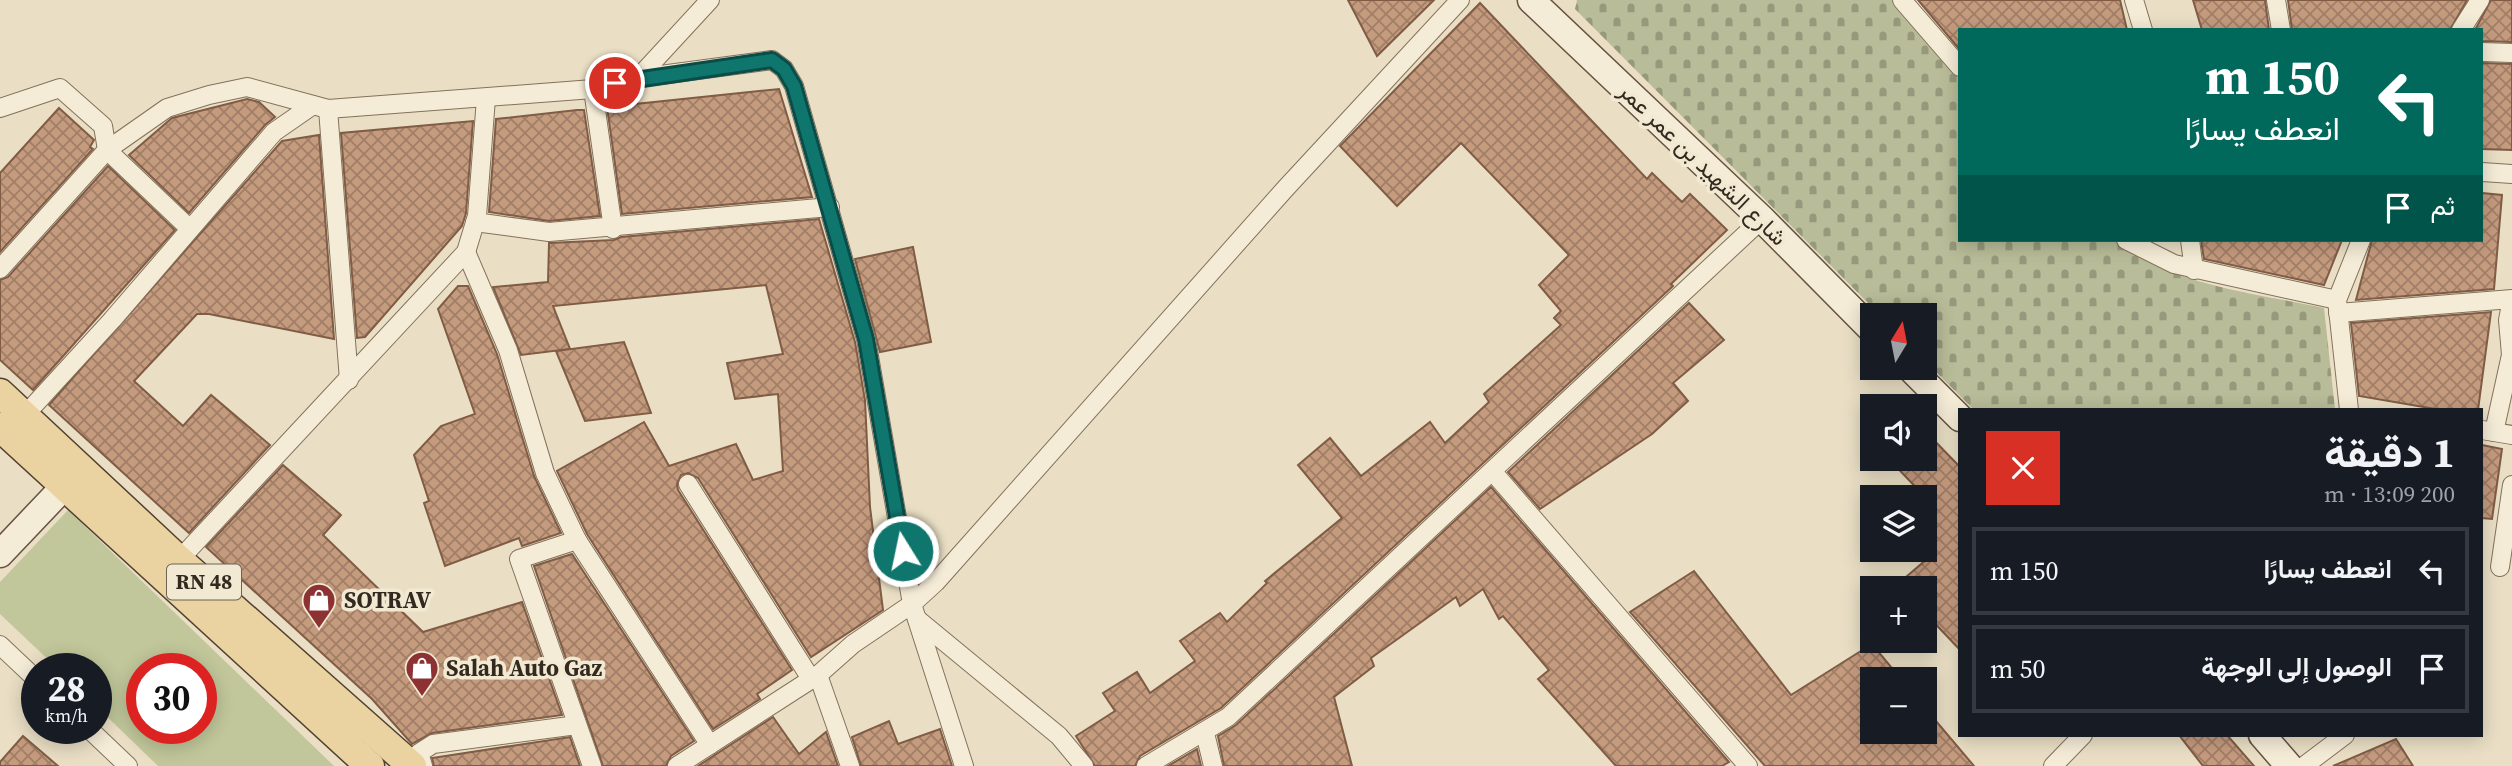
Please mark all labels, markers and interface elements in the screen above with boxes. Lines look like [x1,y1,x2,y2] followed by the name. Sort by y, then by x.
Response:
[2205,43,2340,110] text: 150 m
[585,53,645,113] pin
[2364,56,2455,147] icon: left
[596,64,634,102] icon: arrive
[1611,74,1794,253] street label: شارع الشهيد بن عمر عمر
[2185,107,2340,151] text: انعطف يسارًا
[2431,188,2455,224] text: ثم
[2379,189,2417,227] icon: arrive
[1860,303,1937,380] north arrow
[1860,303,1937,744] map controls
[1860,394,1937,471] button: sound
[2324,423,2455,481] text: 1 دقيقة
[1986,431,2060,505] button: close
[2324,478,2455,510] text: 200 m · 13:09
[1860,485,1937,562] button: layers
[866,514,940,588] position arrow
[2263,551,2392,587] text: انعطف يسارًا
[2413,552,2451,590] icon: left
[1990,553,2059,589] text: 150 m
[167,564,241,600] road number: RN 48
[1860,576,1937,653] button: +
[300,581,338,630] shop icon: SOTRAV
[344,584,432,616] place label: SOTRAV
[403,649,441,698] shop icon: Salah Auto Gaz
[2201,649,2392,685] text: الوصول إلى الوجهة
[2413,650,2451,688] icon: arrive
[1990,651,2046,687] text: 50 m
[446,652,603,684] place label: Salah Auto Gaz
[126,653,217,744] speed limit sign: 30
[48,665,85,713] text: 28
[1860,667,1937,744] button: −
[45,703,88,728] text: km/h

